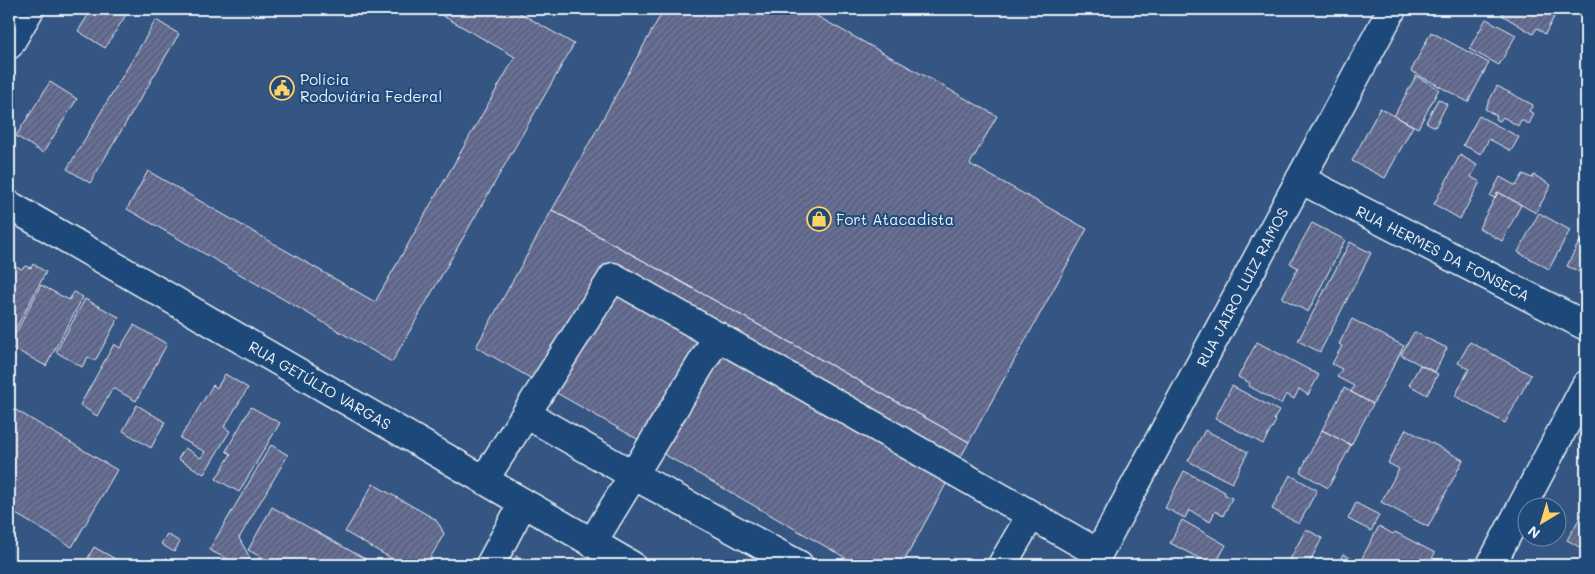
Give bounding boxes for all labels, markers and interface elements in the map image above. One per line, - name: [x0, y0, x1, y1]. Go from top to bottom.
- place label: Polícia Rodoviária Federal: [300, 69, 442, 106]
- public building icon: Polícia Rodoviária Federal: [269, 75, 295, 101]
- street label: RUA HERMES DA FONSECA: [1353, 200, 1533, 306]
- street label: RUA JAIRO LUIZ RAMOS: [1191, 204, 1293, 370]
- shop icon: Fort Atacadista: [806, 206, 832, 232]
- place label: Fort Atacadista: [836, 209, 954, 229]
- street label: RUA GETÚLIO VARGAS: [245, 336, 395, 434]
- north arrow: [1518, 496, 1568, 546]
- text: N: [1524, 522, 1544, 543]

